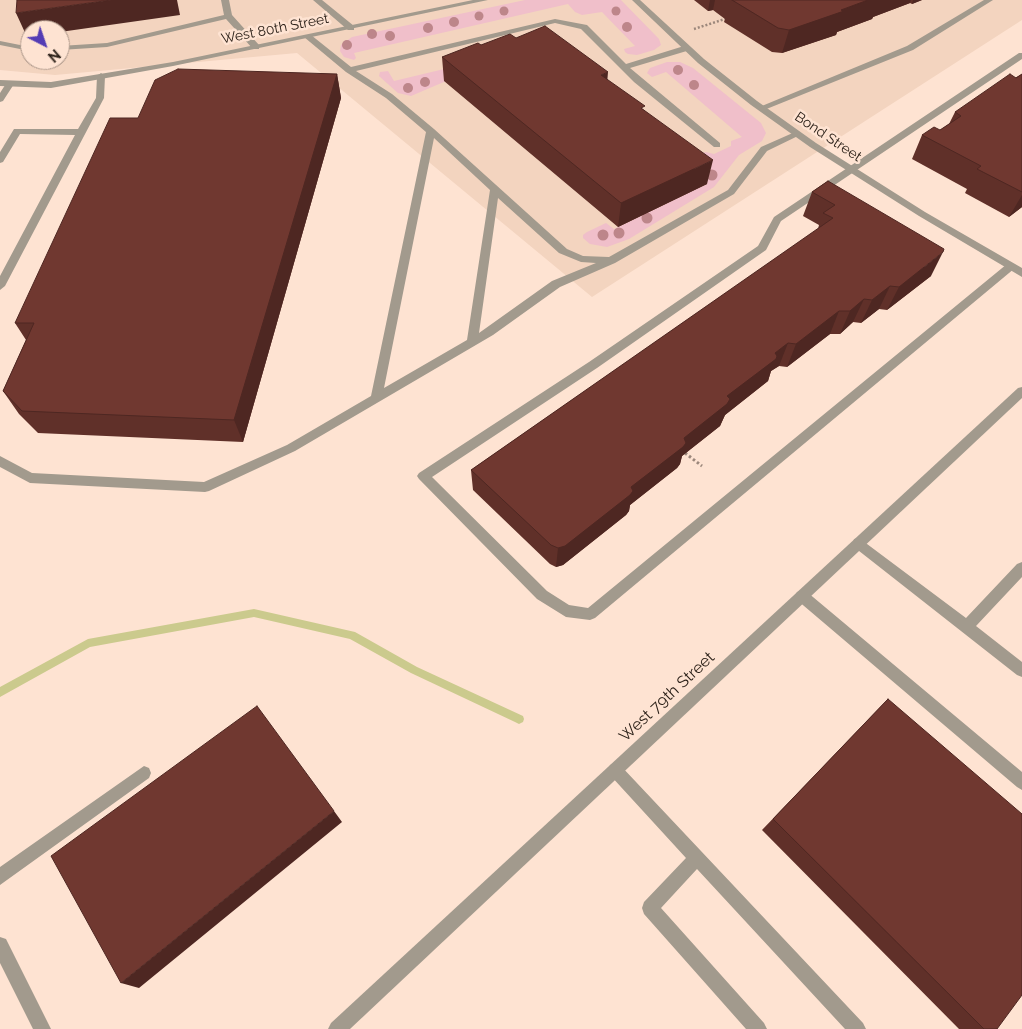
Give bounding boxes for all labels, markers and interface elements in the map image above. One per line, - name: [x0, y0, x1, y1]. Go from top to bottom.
- street label: West 80th Street: [220, 10, 330, 48]
- north arrow: [20, 20, 70, 70]
- text: N: [45, 46, 63, 65]
- street label: Bond Street: [791, 109, 865, 165]
- street label: West 79th Street: [615, 648, 719, 746]

